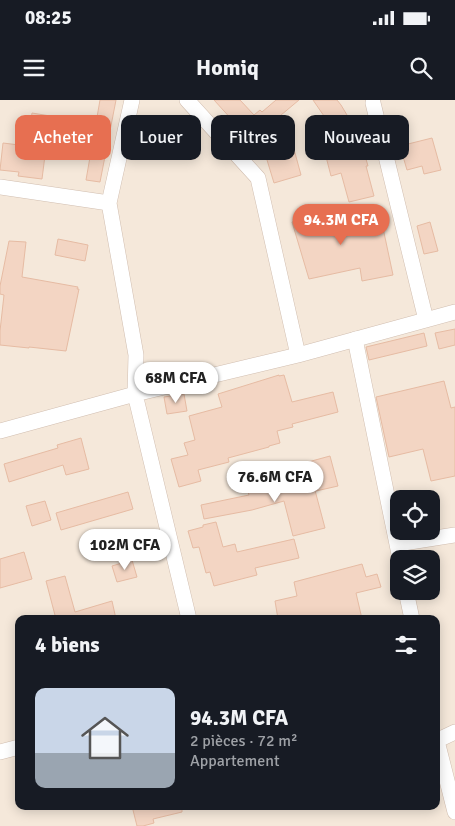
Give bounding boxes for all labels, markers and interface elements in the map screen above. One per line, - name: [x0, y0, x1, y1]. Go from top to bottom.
- text: 08:25: [25, 6, 72, 30]
- icon: menu: [20, 54, 48, 82]
- text: Homiq: [196, 54, 259, 81]
- icon: search: [407, 54, 435, 82]
- chip: Acheter: [15, 115, 111, 160]
- chip: Louer: [121, 115, 201, 160]
- chip: Filtres: [211, 115, 295, 160]
- chip: Nouveau: [305, 115, 409, 160]
- pin: 94.3M CFA: [284, 204, 398, 246]
- text: 94.3M CFA: [304, 210, 378, 230]
- pin: 68M CFA: [130, 362, 222, 404]
- text: 68M CFA: [145, 368, 207, 388]
- pin: 76.6M CFA: [218, 460, 332, 503]
- text: 76.6M CFA: [238, 467, 312, 487]
- map controls: [390, 490, 440, 600]
- button: locate: [390, 490, 440, 540]
- pin: 102M CFA: [73, 528, 177, 571]
- text: 102M CFA: [90, 535, 160, 555]
- button: layers: [390, 550, 440, 600]
- icon: filters: [392, 631, 420, 659]
- text: 4 biens: [35, 632, 100, 658]
- text: 94.3M CFA: [190, 705, 288, 731]
- icon: home: [75, 708, 135, 768]
- text: 2 pièces · 72 m²: [190, 731, 298, 751]
- text: Appartement: [190, 751, 280, 771]

